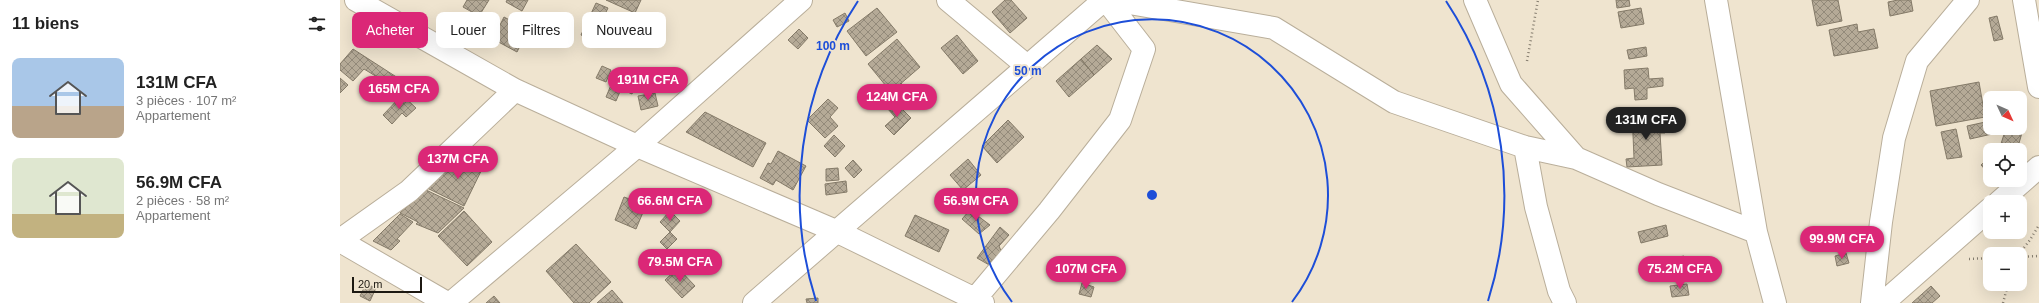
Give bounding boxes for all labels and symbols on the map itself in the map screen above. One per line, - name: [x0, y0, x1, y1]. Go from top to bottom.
- text: 100 m: [816, 39, 850, 53]
- text: 50 m: [1014, 64, 1042, 78]
- pin: 191M CFA: [607, 67, 689, 101]
- pin: 165M CFA: [358, 76, 440, 110]
- pin: 124M CFA: [856, 84, 938, 118]
- north arrow: [1983, 91, 2027, 135]
- pin: 131M CFA: [1605, 107, 1687, 141]
- pin: 137M CFA: [417, 146, 499, 180]
- pin: 66.6M CFA: [624, 188, 716, 222]
- pin: 56.9M CFA: [930, 188, 1022, 222]
- centre of rings: [1145, 188, 1159, 202]
- pin: 99.9M CFA: [1796, 226, 1888, 260]
- pin: 79.5M CFA: [634, 249, 726, 283]
- pin: 107M CFA: [1045, 256, 1127, 290]
- pin: 75.2M CFA: [1634, 256, 1726, 290]
- scale bar: [352, 275, 422, 294]

